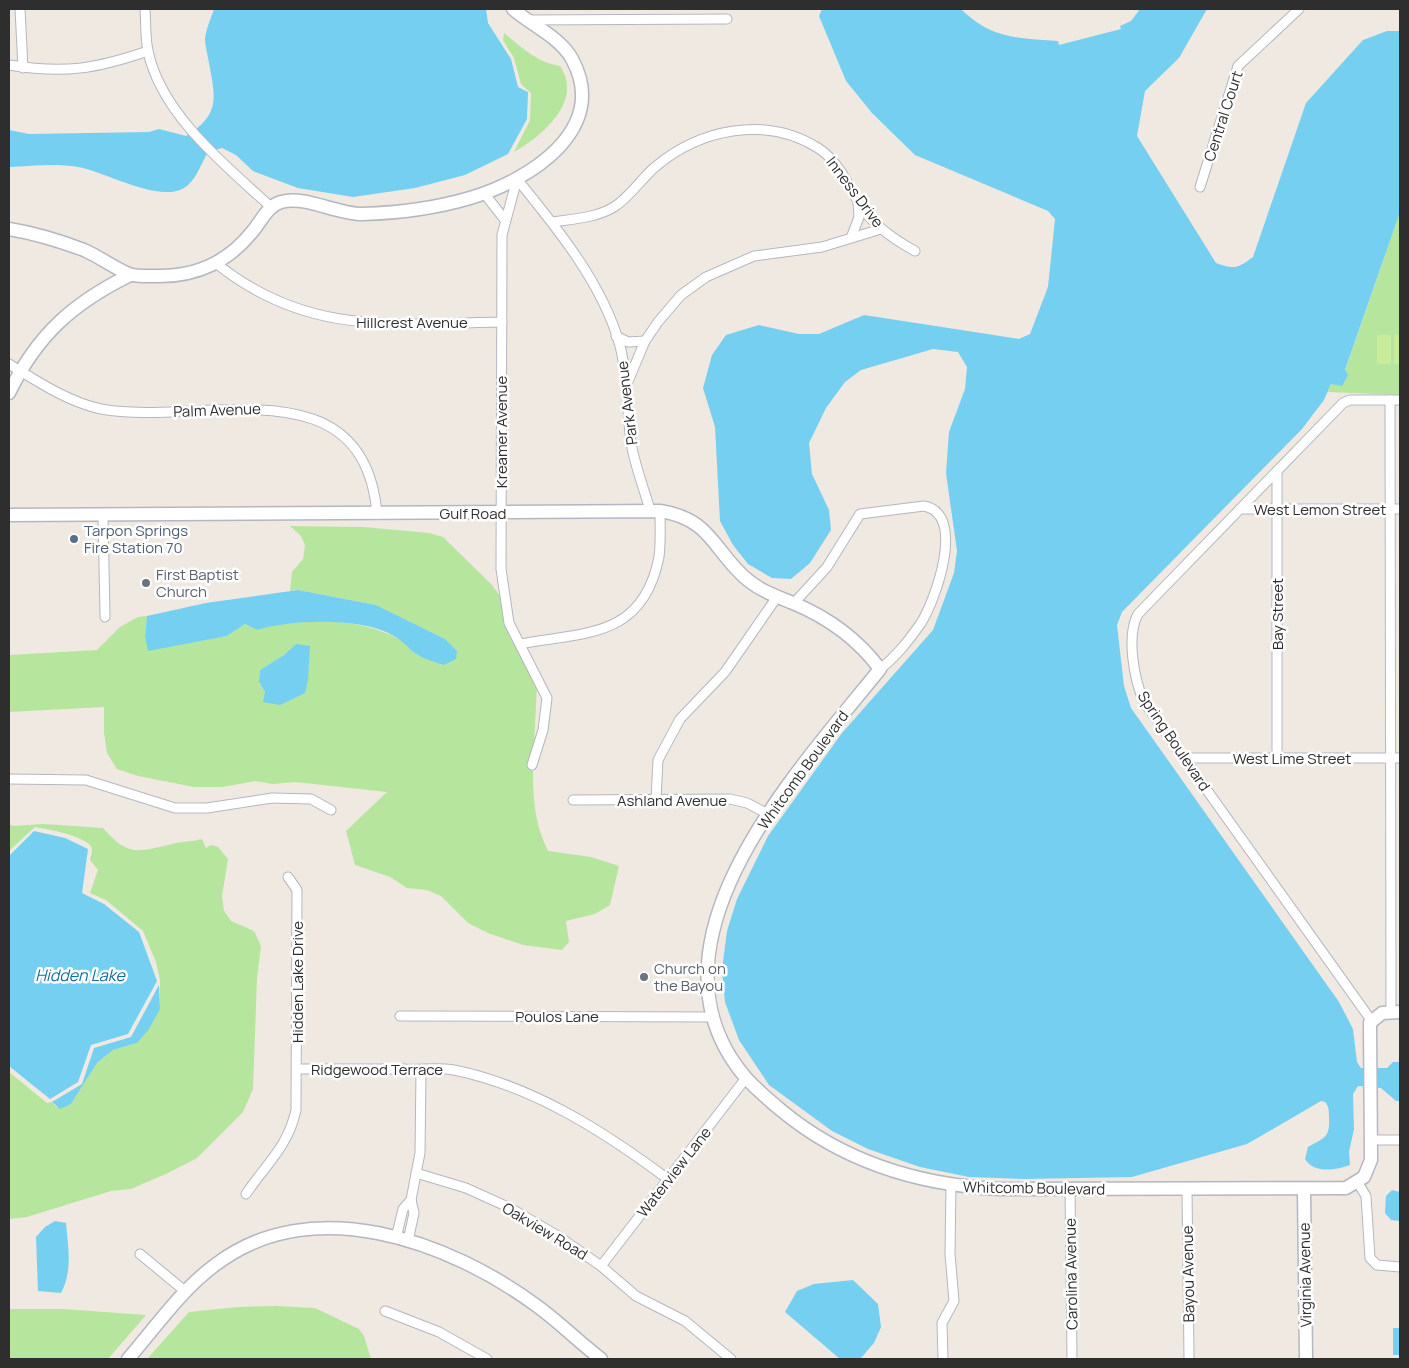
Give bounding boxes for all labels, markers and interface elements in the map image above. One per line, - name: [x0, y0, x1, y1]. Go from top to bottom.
- street label: Central Court: [1198, 68, 1248, 164]
- street label: Inness Drive: [821, 152, 889, 232]
- street label: Hillcrest Avenue: [356, 312, 468, 333]
- street label: Park Avenue: [611, 360, 643, 446]
- street label: Kreamer Avenue: [491, 376, 512, 488]
- street label: Palm Avenue: [173, 398, 261, 422]
- street label: West Lemon Street: [1254, 499, 1386, 520]
- street label: Gulf Road: [440, 503, 506, 524]
- place label: Tarpon Springs Fire Station 70: [84, 520, 188, 558]
- marker: Tarpon Springs Fire Station 70: [68, 533, 80, 545]
- place label: First Baptist Church: [156, 564, 239, 602]
- marker: First Baptist Church: [140, 577, 152, 589]
- street label: Bay Street: [1267, 578, 1288, 650]
- street label: Spring Boulevard: [1133, 687, 1215, 795]
- street label: Whitcomb Boulevard: [753, 706, 853, 834]
- street label: West Lime Street: [1233, 748, 1351, 769]
- street label: Ashland Avenue: [617, 790, 727, 811]
- street label: Hidden Lake Drive: [287, 921, 308, 1043]
- place label: Church on the Bayou: [654, 958, 726, 996]
- water label: Hidden Lake: [35, 964, 126, 986]
- marker: Church on the Bayou: [638, 971, 650, 983]
- street label: Poulos Lane: [515, 1006, 599, 1027]
- street label: Ridgewood Terrace: [311, 1059, 443, 1080]
- street label: Waterview Lane: [632, 1122, 716, 1222]
- street label: Whitcomb Boulevard: [963, 1176, 1105, 1200]
- street label: Oakview Road: [498, 1197, 592, 1265]
- street label: Carolina Avenue: [1060, 1218, 1082, 1330]
- street label: Virginia Avenue: [1294, 1222, 1316, 1328]
- street label: Bayou Avenue: [1177, 1225, 1199, 1323]

